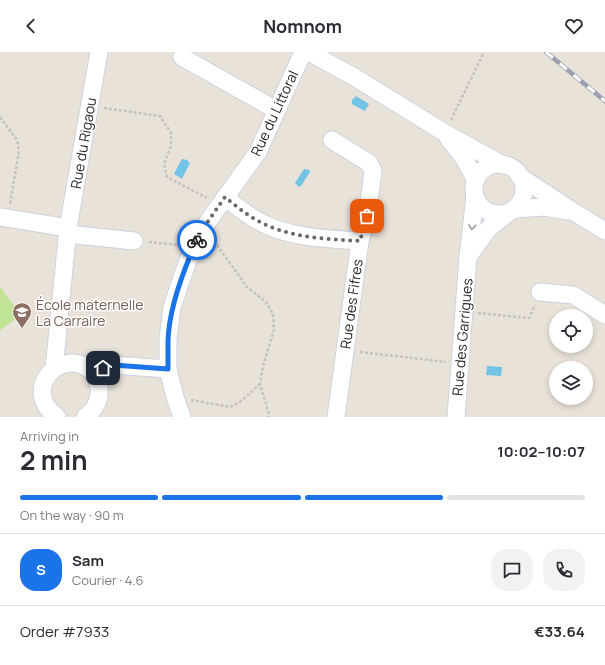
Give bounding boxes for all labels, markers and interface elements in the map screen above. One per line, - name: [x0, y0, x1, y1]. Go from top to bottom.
- text: Nomnom: [263, 14, 342, 38]
- icon: back: [20, 15, 42, 37]
- icon: heart: [563, 15, 585, 37]
- street label: Rue du Littoral: [246, 67, 302, 159]
- street label: Rue du Rigaou: [66, 96, 100, 190]
- pin: [350, 199, 384, 233]
- icon: bag: [356, 205, 378, 227]
- courier: [177, 220, 217, 260]
- one-way arrow: [467, 224, 476, 230]
- icon: bike: [186, 229, 208, 251]
- street label: Rue des Fifres: [335, 258, 367, 350]
- street label: Rue des Garrigues: [447, 277, 477, 397]
- place label: École maternelle La Carraire: [36, 295, 143, 330]
- school or university icon: École maternelle La Carraire: [11, 301, 33, 329]
- map controls: [549, 309, 593, 405]
- button: locate: [549, 309, 593, 353]
- pin: [86, 351, 120, 385]
- icon: home: [92, 357, 114, 379]
- button: layers: [549, 361, 593, 405]
- text: Arriving in: [20, 427, 79, 445]
- text: 10:02–10:07: [497, 441, 585, 462]
- text: 2 min: [20, 442, 88, 478]
- text: On the way · 90 m: [20, 506, 124, 524]
- button: chat: [491, 549, 533, 591]
- button: phone: [543, 549, 585, 591]
- text: Sam: [72, 550, 104, 571]
- text: S: [36, 559, 46, 580]
- text: Courier · 4.6: [72, 571, 144, 589]
- text: Order #7933: [20, 621, 109, 642]
- text: €33.64: [534, 621, 585, 642]

